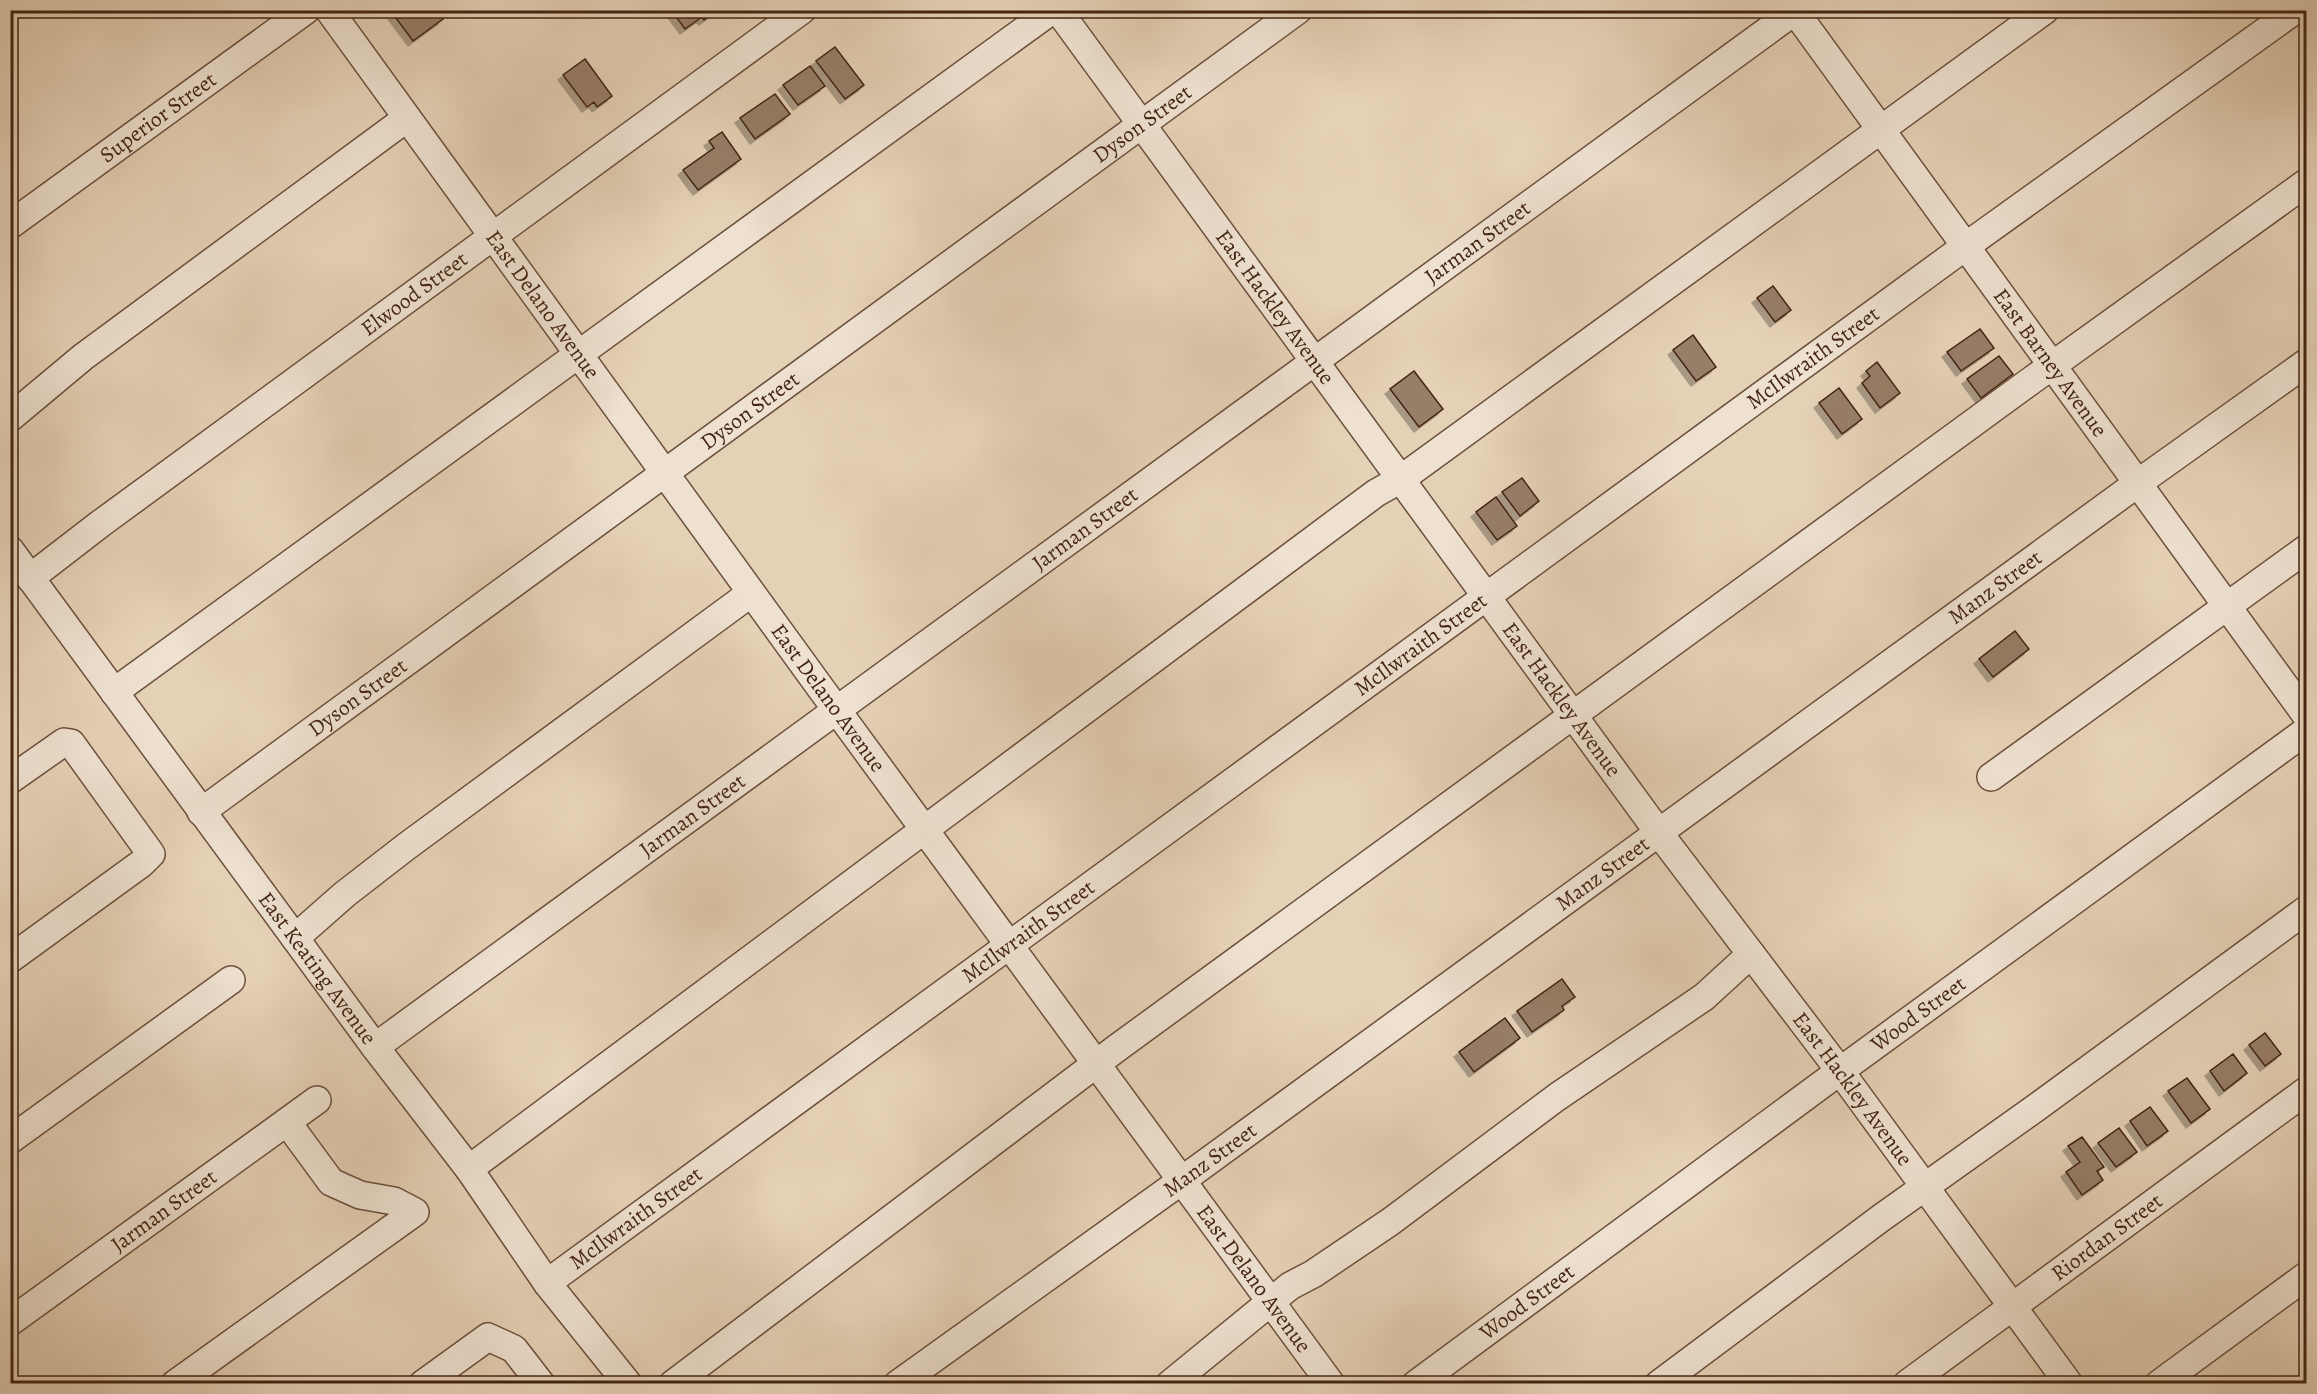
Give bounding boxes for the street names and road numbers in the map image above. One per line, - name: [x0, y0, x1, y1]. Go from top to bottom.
- street label: Superior Street: [94, 65, 223, 170]
- street label: Dyson Street: [1087, 78, 1198, 170]
- street label: Jarman Street: [1419, 194, 1537, 291]
- street label: East Delano Avenue: [478, 224, 607, 385]
- street label: East Hackley Avenue: [1208, 224, 1342, 391]
- street label: Elwood Street: [355, 245, 474, 343]
- street label: East Barney Avenue: [1986, 282, 2114, 443]
- street label: McIlwraith Street: [1740, 299, 1886, 417]
- street label: Dyson Street: [694, 364, 806, 457]
- street label: Jarman Street: [1026, 480, 1144, 578]
- street label: Manz Street: [1942, 543, 2048, 632]
- street label: McIlwraith Street: [1348, 586, 1493, 703]
- street label: East Hackley Avenue: [1495, 616, 1628, 783]
- street label: East Delano Avenue: [764, 618, 892, 778]
- street label: Dyson Street: [302, 651, 413, 744]
- street label: Jarman Street: [633, 767, 752, 864]
- street label: Manz Street: [1549, 829, 1656, 918]
- street label: McIlwraith Street: [956, 873, 1101, 990]
- street label: East Keating Avenue: [251, 886, 383, 1051]
- street label: Wood Street: [1864, 969, 1972, 1059]
- street label: East Hackley Avenue: [1785, 1006, 1920, 1172]
- street label: Manz Street: [1157, 1116, 1263, 1204]
- street label: McIlwraith Street: [563, 1159, 708, 1277]
- street label: Jarman Street: [105, 1162, 223, 1259]
- street label: Riordan Street: [2045, 1186, 2169, 1288]
- street label: East Delano Avenue: [1189, 1198, 1318, 1359]
- street label: Wood Street: [1473, 1257, 1581, 1348]

